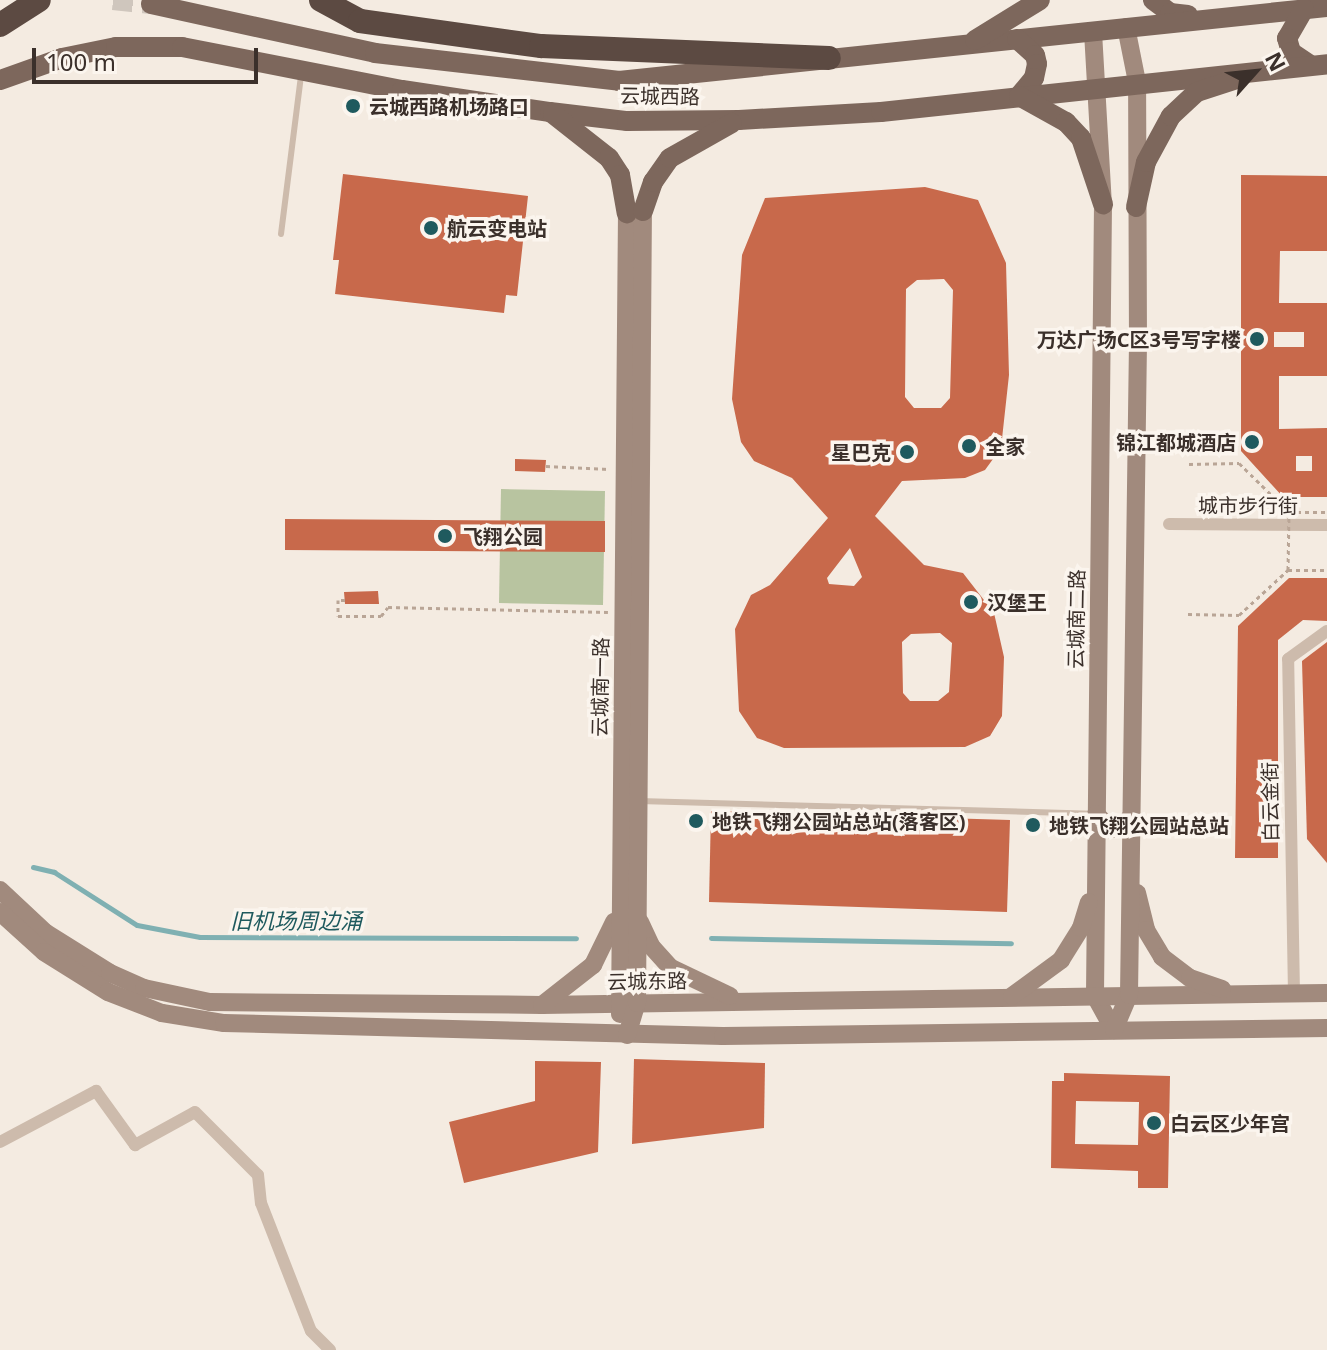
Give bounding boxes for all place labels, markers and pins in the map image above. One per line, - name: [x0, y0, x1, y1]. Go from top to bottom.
- place label: 云城西路机场路口: [369, 94, 529, 118]
- marker: 云城西路机场路口: [344, 97, 362, 115]
- place label: 航云变电站: [447, 216, 547, 240]
- marker: 航云变电站: [422, 219, 440, 237]
- place label: 万达广场C区3号写字楼: [1037, 327, 1241, 351]
- marker: 万达广场C区3号写字楼: [1248, 330, 1266, 348]
- place label: 锦江都城酒店: [1116, 430, 1236, 454]
- marker: 锦江都城酒店: [1243, 433, 1261, 451]
- place label: 全家: [985, 434, 1025, 458]
- marker: 全家: [960, 437, 978, 455]
- place label: 星巴克: [831, 440, 891, 464]
- marker: 星巴克: [898, 443, 916, 461]
- place label: 飞翔公园: [463, 524, 543, 548]
- marker: 飞翔公园: [434, 525, 456, 547]
- place label: 汉堡王: [987, 590, 1047, 614]
- marker: 汉堡王: [962, 593, 980, 611]
- place label: 地铁飞翔公园站总站(落客区): [712, 809, 966, 833]
- marker: 地铁飞翔公园站总站(落客区): [687, 812, 705, 830]
- place label: 地铁飞翔公园站总站: [1049, 813, 1229, 837]
- marker: 地铁飞翔公园站总站: [1024, 816, 1042, 834]
- place label: 白云区少年宫: [1170, 1111, 1290, 1135]
- marker: 白云区少年宫: [1145, 1114, 1163, 1132]

